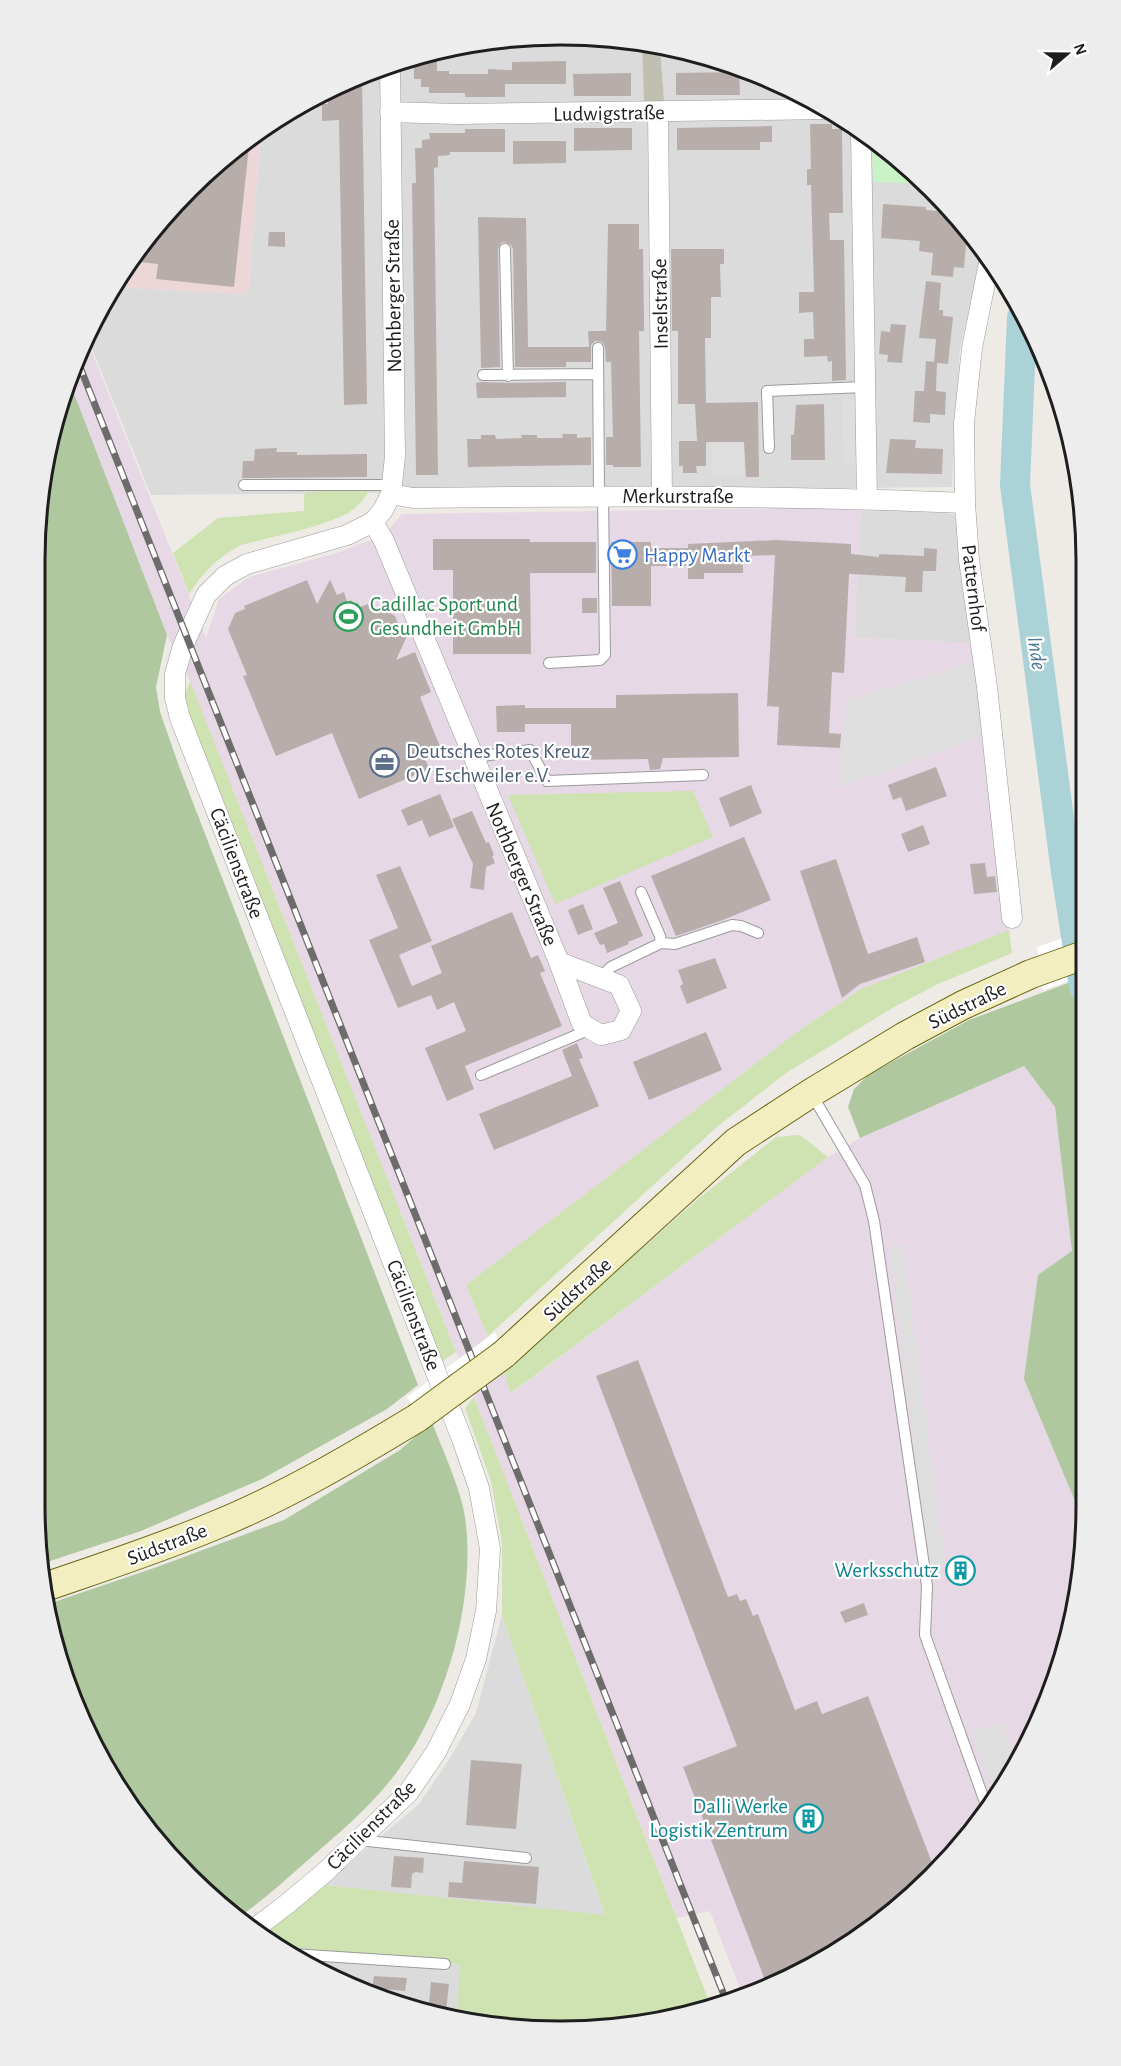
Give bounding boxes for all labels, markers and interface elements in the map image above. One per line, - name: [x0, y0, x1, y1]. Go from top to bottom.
- north arrow: [1037, 24, 1097, 84]
- text: N: [1071, 41, 1090, 57]
- street label: Ludwigstraße: [553, 102, 665, 125]
- street label: Nothberger Straße: [382, 219, 405, 373]
- street label: Inselstraße: [649, 258, 672, 350]
- street label: Merkurstraße: [622, 486, 734, 507]
- supermarket icon: Happy Markt: [607, 539, 639, 571]
- street label: Patternhof: [958, 543, 989, 634]
- place label: Happy Markt: [644, 545, 750, 566]
- place label: Cadillac Sport und Gesundheit GmbH: [370, 594, 521, 639]
- sports icon: Cadillac Sport und Gesundheit GmbH: [333, 600, 365, 632]
- water label: Inde: [1024, 635, 1050, 671]
- place label: Deutsches Rotes Kreuz OV Eschweiler e.V.: [406, 741, 590, 786]
- office icon: Deutsches Rotes Kreuz OV Eschweiler e.V.: [369, 747, 401, 779]
- street label: Nothberger Straße: [482, 799, 561, 949]
- street label: Cäcilienstraße: [206, 805, 267, 921]
- street label: Südstraße: [925, 978, 1009, 1033]
- street label: Südstraße: [539, 1254, 615, 1325]
- street label: Cäcilienstraße: [383, 1257, 444, 1373]
- street label: Südstraße: [124, 1520, 210, 1569]
- building icon: Werksschutz: [944, 1554, 976, 1586]
- place label: Werksschutz: [835, 1560, 939, 1581]
- street label: Cäcilienstraße: [323, 1777, 420, 1874]
- place label: Dalli Werke Logistik Zentrum: [650, 1796, 788, 1841]
- building icon: Dalli Werke Logistik Zentrum: [793, 1802, 825, 1834]

